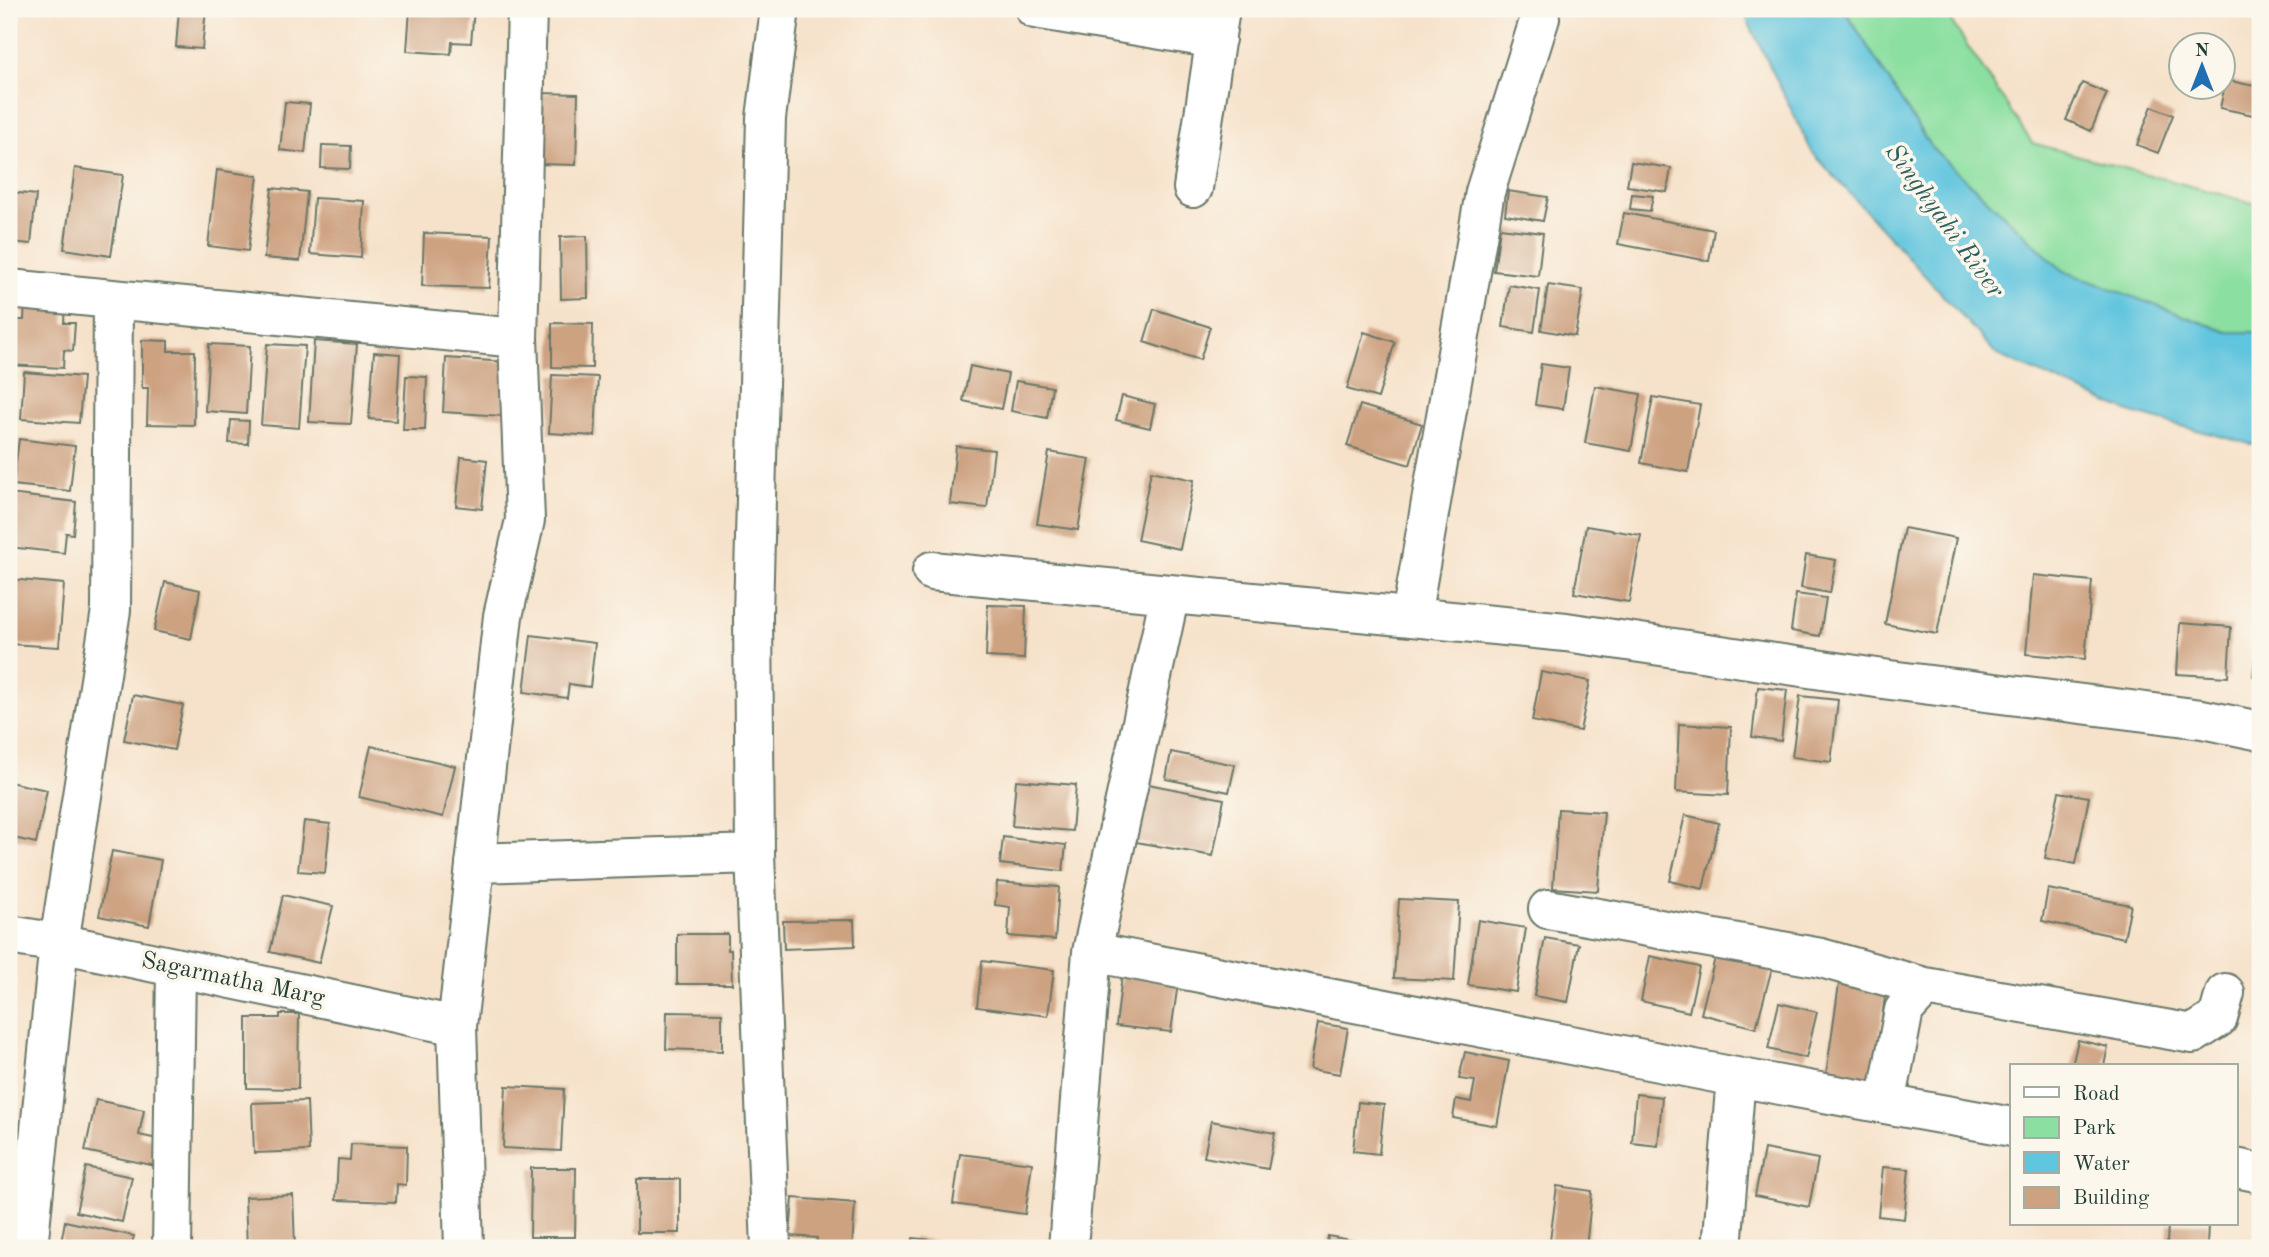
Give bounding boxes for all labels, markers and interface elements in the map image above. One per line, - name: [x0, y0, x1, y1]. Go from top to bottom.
- north arrow: [2168, 32, 2238, 102]
- text: N: [2195, 42, 2210, 61]
- water label: Singhyahi River: [1880, 139, 2009, 304]
- street label: Sagarmatha Marg: [139, 949, 327, 1011]
- legend: [2010, 1064, 2238, 1226]
- text: Road: [2073, 1084, 2120, 1105]
- text: Park: [2073, 1118, 2116, 1139]
- text: Water: [2073, 1154, 2130, 1175]
- text: Building: [2073, 1188, 2150, 1209]

